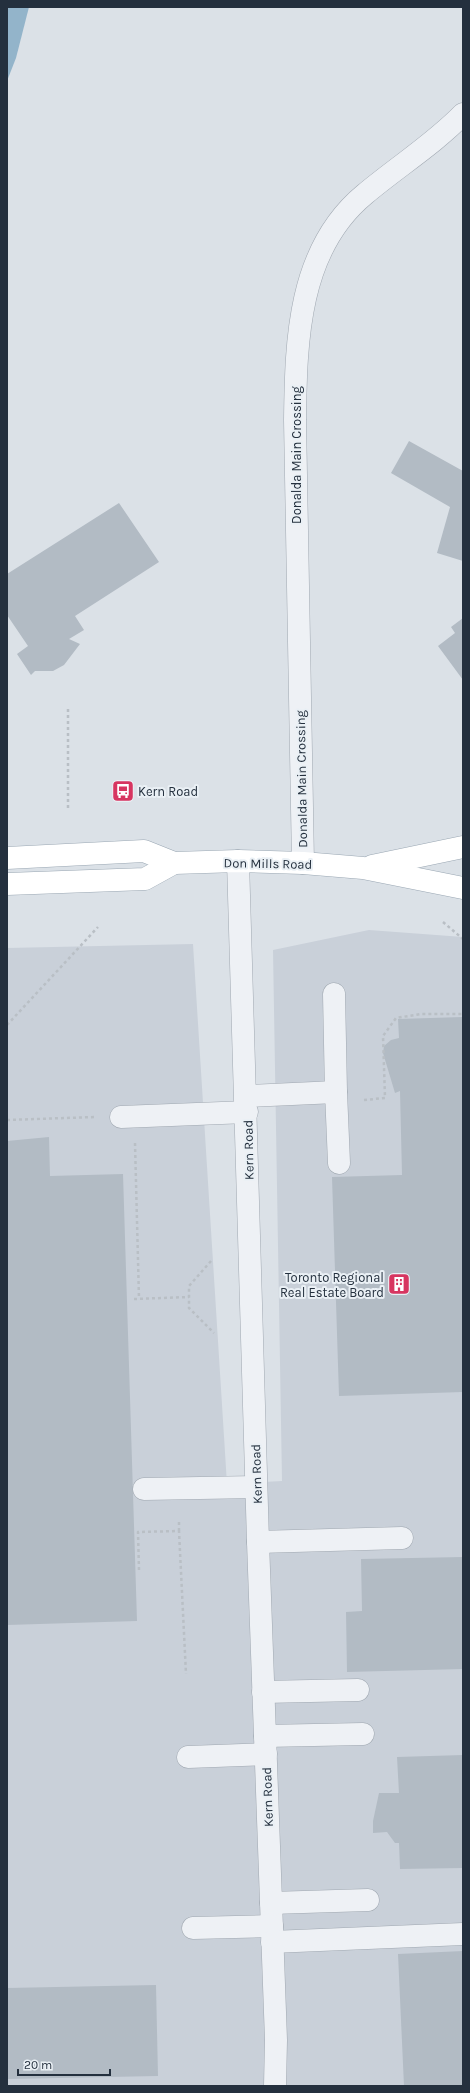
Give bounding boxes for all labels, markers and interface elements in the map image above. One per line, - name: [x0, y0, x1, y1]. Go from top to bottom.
- street label: Donalda Main Crossing: [289, 385, 304, 524]
- street label: Donalda Main Crossing: [293, 709, 310, 848]
- bus stop icon: Kern Road: [110, 778, 136, 804]
- place label: Kern Road: [138, 784, 198, 799]
- street label: Don Mills Road: [224, 855, 312, 872]
- street label: Kern Road: [240, 1120, 257, 1180]
- place label: Toronto Regional Real Estate Board: [280, 1270, 384, 1300]
- building icon: Toronto Regional Real Estate Board: [386, 1271, 412, 1297]
- street label: Kern Road: [248, 1444, 265, 1504]
- street label: Kern Road: [259, 1767, 276, 1827]
- scale bar: [18, 2051, 110, 2077]
- text: 20 m: [24, 2058, 52, 2072]

